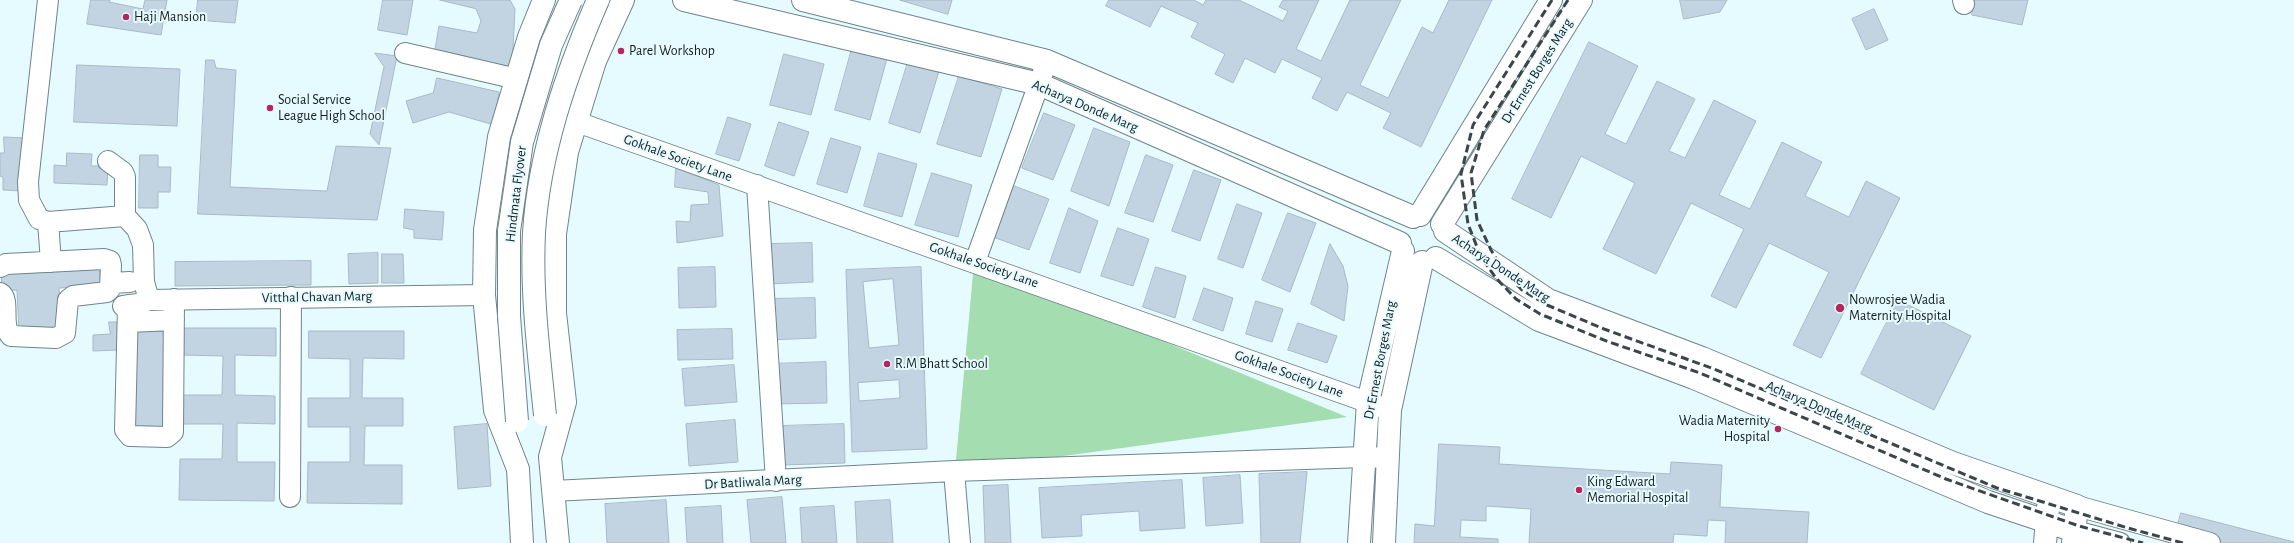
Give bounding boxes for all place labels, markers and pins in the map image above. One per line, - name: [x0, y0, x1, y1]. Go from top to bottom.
- place label: Haji Mansion: [134, 9, 206, 25]
- marker: Haji Mansion: [121, 12, 131, 22]
- place label: Parel Workshop: [629, 43, 715, 59]
- marker: Parel Workshop: [616, 46, 626, 56]
- place label: Social Service League High School: [278, 92, 385, 124]
- marker: Social Service League High School: [265, 103, 275, 113]
- place label: Nowrosjee Wadia Maternity Hospital: [1849, 292, 1951, 324]
- marker: Nowrosjee Wadia Maternity Hospital: [1834, 302, 1846, 314]
- place label: R.M Bhatt School: [895, 356, 988, 372]
- marker: R.M Bhatt School: [882, 359, 892, 369]
- place label: Wadia Maternity Hospital: [1679, 413, 1770, 446]
- marker: Wadia Maternity Hospital: [1773, 424, 1783, 434]
- place label: King Edward Memorial Hospital: [1587, 474, 1689, 506]
- marker: King Edward Memorial Hospital: [1574, 485, 1584, 495]

